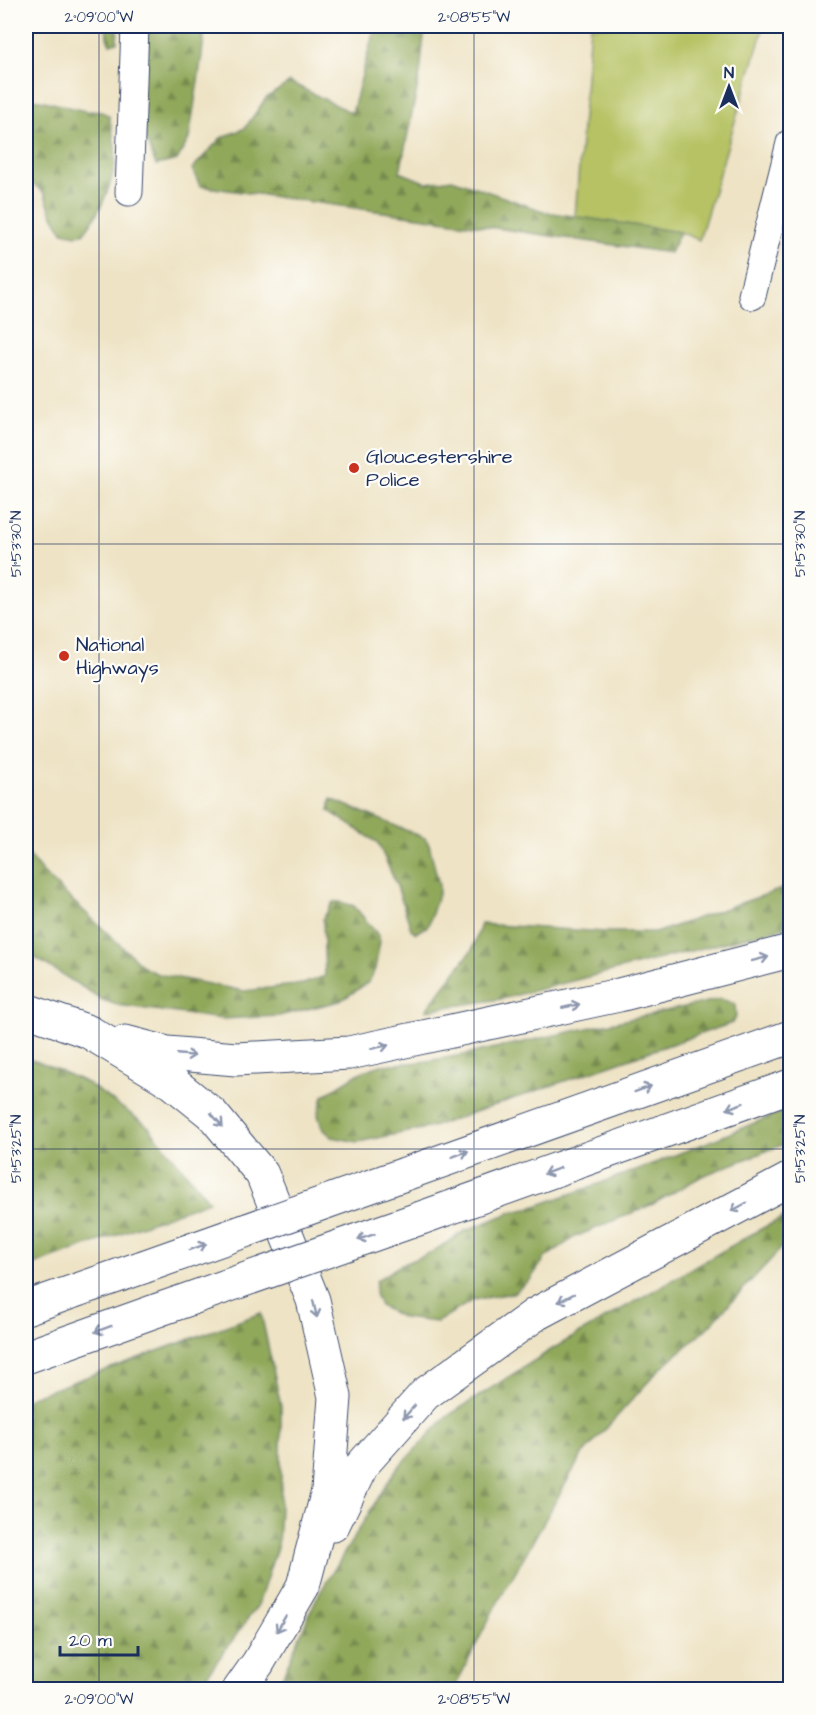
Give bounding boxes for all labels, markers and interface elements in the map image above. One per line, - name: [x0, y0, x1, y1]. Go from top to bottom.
- text: 2°09'00"W: [65, 7, 133, 28]
- text: 2°08'55"W: [438, 7, 510, 28]
- north arrow: [699, 57, 759, 117]
- text: N: [724, 62, 734, 84]
- place label: Gloucestershire Police: [366, 443, 513, 494]
- marker: Gloucestershire Police: [347, 461, 361, 475]
- text: 51°53'30"N: [6, 511, 27, 577]
- text: 51°53'30"N: [790, 511, 811, 577]
- place label: National Highways: [76, 631, 159, 683]
- marker: National Highways: [57, 649, 71, 663]
- one-way arrow: [750, 953, 769, 964]
- one-way arrow: [561, 999, 580, 1011]
- one-way arrow: [371, 1040, 390, 1052]
- one-way arrow: [176, 1050, 196, 1061]
- one-way arrow: [634, 1082, 652, 1093]
- one-way arrow: [727, 1101, 745, 1112]
- one-way arrow: [210, 1112, 224, 1127]
- text: 51°53'25"N: [6, 1115, 27, 1183]
- text: 51°53'25"N: [790, 1115, 811, 1183]
- one-way arrow: [450, 1148, 469, 1159]
- one-way arrow: [543, 1167, 562, 1178]
- one-way arrow: [731, 1201, 748, 1213]
- one-way arrow: [357, 1233, 375, 1244]
- one-way arrow: [188, 1241, 207, 1252]
- one-way arrow: [558, 1293, 576, 1304]
- one-way arrow: [310, 1300, 322, 1319]
- one-way arrow: [94, 1325, 113, 1336]
- one-way arrow: [402, 1404, 416, 1419]
- one-way arrow: [274, 1616, 286, 1633]
- scale bar: [60, 1619, 138, 1657]
- text: 20 m: [69, 1628, 112, 1653]
- text: 2°09'00"W: [65, 1689, 133, 1710]
- text: 2°08'55"W: [438, 1689, 510, 1710]

